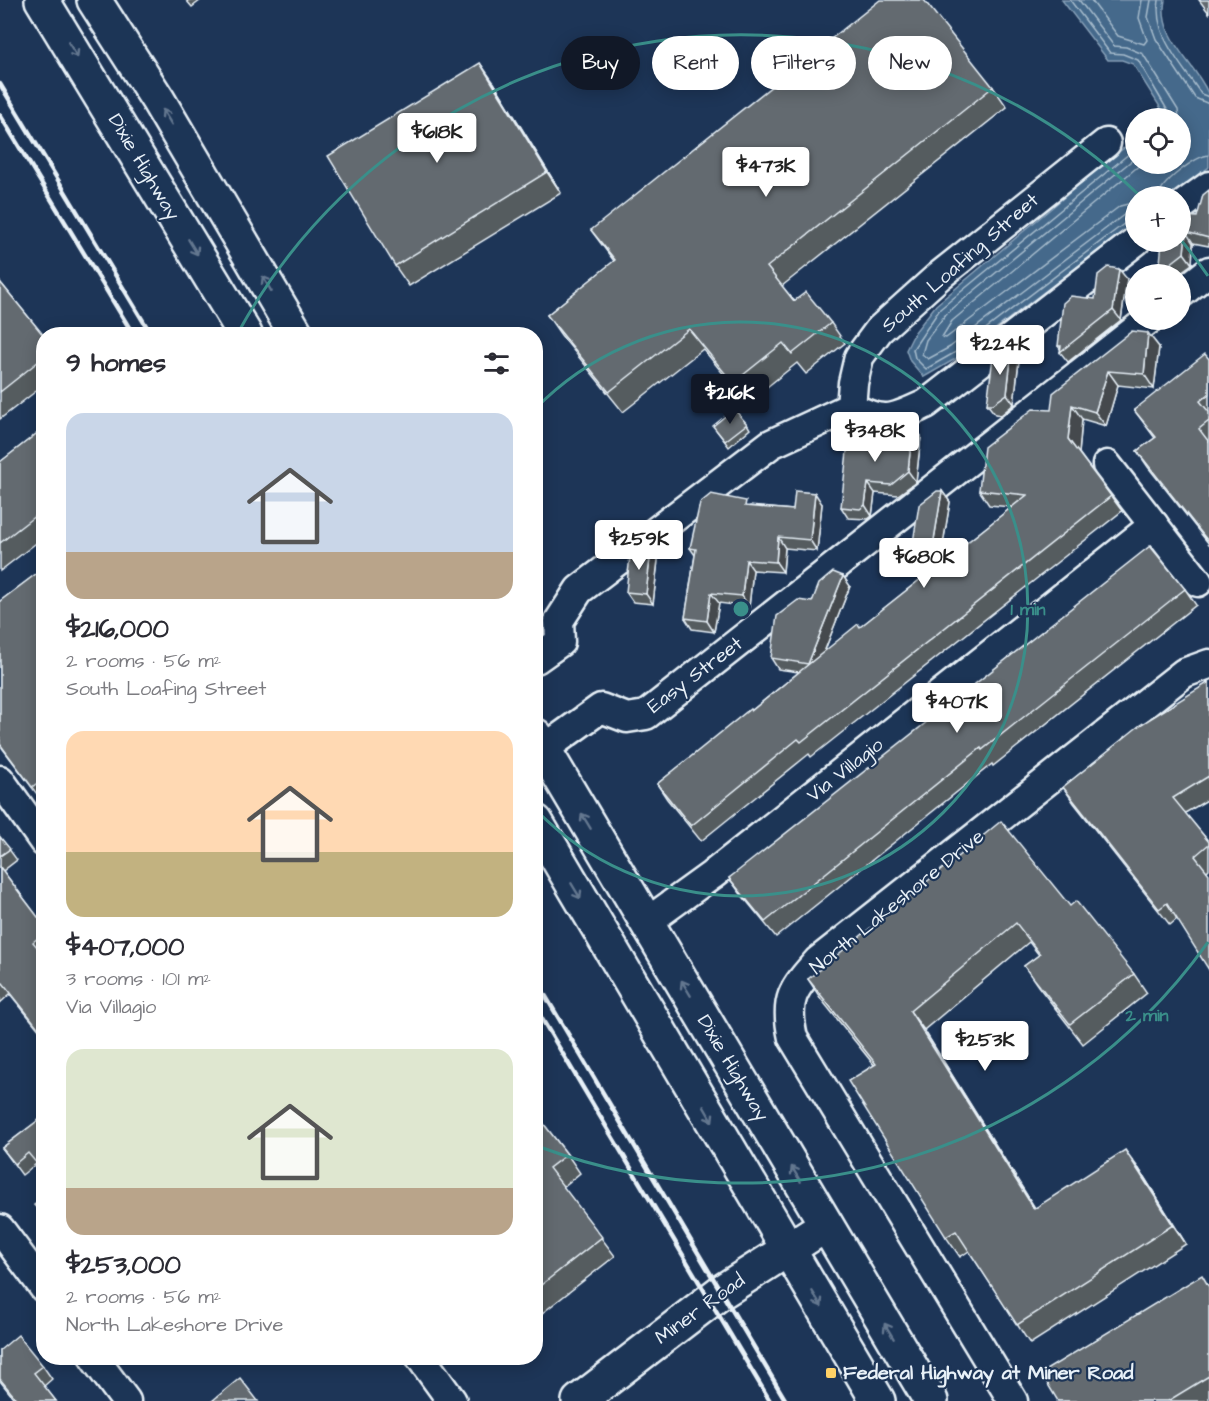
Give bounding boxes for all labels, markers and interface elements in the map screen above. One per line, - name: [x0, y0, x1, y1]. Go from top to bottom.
- chip: Buy: [561, 36, 640, 90]
- chip: Rent: [652, 36, 739, 90]
- chip: Filters: [751, 36, 856, 90]
- chip: New: [868, 36, 952, 90]
- one-way arrow: [66, 41, 79, 58]
- street label: Dixie Highway: [100, 108, 187, 226]
- one-way arrow: [161, 108, 172, 126]
- map controls: [1125, 108, 1191, 330]
- button: locate: [1125, 108, 1191, 174]
- pin: $618K: [395, 113, 479, 164]
- text: $618K: [411, 118, 463, 146]
- pin: $473K: [724, 147, 808, 198]
- text: $473K: [736, 152, 796, 180]
- button: +: [1125, 186, 1191, 252]
- street label: South Loafing Street: [875, 187, 1045, 340]
- one-way arrow: [187, 238, 199, 255]
- button: −: [1125, 264, 1191, 330]
- one-way arrow: [260, 276, 272, 293]
- pin: $224K: [958, 325, 1042, 376]
- text: $224K: [970, 330, 1030, 358]
- text: 9 homes: [66, 345, 166, 381]
- icon: filters: [480, 347, 513, 380]
- pin: $216K: [688, 374, 772, 425]
- text: $216K: [705, 379, 755, 407]
- pin: $348K: [833, 412, 917, 463]
- text: $348K: [845, 417, 905, 445]
- icon: home: [236, 452, 344, 560]
- pin: $259K: [597, 520, 681, 571]
- text: $259K: [609, 525, 669, 553]
- pin: $680K: [882, 538, 966, 589]
- text: $680K: [893, 543, 955, 571]
- text: 1 min: [1010, 597, 1046, 622]
- centre of rings: [731, 599, 751, 619]
- text: $216,000: [66, 611, 169, 647]
- street label: Easy Street: [642, 630, 749, 721]
- text: 2 rooms · 56 m²: [66, 647, 221, 675]
- text: South Loafing Street: [66, 675, 266, 703]
- pin: $407K: [915, 683, 999, 734]
- text: $407K: [926, 688, 988, 716]
- street label: Via Villagio: [801, 731, 890, 810]
- icon: home: [236, 770, 344, 878]
- one-way arrow: [580, 813, 592, 830]
- street label: North Lakeshore Drive: [804, 823, 990, 981]
- one-way arrow: [570, 882, 582, 899]
- text: $407,000: [66, 929, 184, 965]
- text: 3 rooms · 101 m²: [66, 965, 211, 993]
- one-way arrow: [680, 980, 692, 997]
- text: Via Villagio: [66, 993, 156, 1021]
- text: 2 min: [1124, 1003, 1169, 1028]
- street label: Dixie Highway: [689, 1009, 776, 1127]
- pin: $253K: [943, 1021, 1027, 1072]
- text: $253K: [955, 1026, 1015, 1054]
- icon: home: [236, 1088, 344, 1196]
- one-way arrow: [702, 1105, 714, 1122]
- one-way arrow: [790, 1166, 802, 1183]
- text: $253,000: [66, 1247, 181, 1283]
- street label: Miner Road: [649, 1267, 751, 1351]
- text: 2 rooms · 56 m²: [66, 1283, 221, 1311]
- one-way arrow: [811, 1290, 823, 1307]
- text: North Lakeshore Drive: [66, 1311, 283, 1339]
- one-way arrow: [883, 1323, 895, 1340]
- place label: Federal Highway at Miner Road: [843, 1359, 1134, 1388]
- marker: Federal Highway at Miner Road: [824, 1366, 838, 1380]

